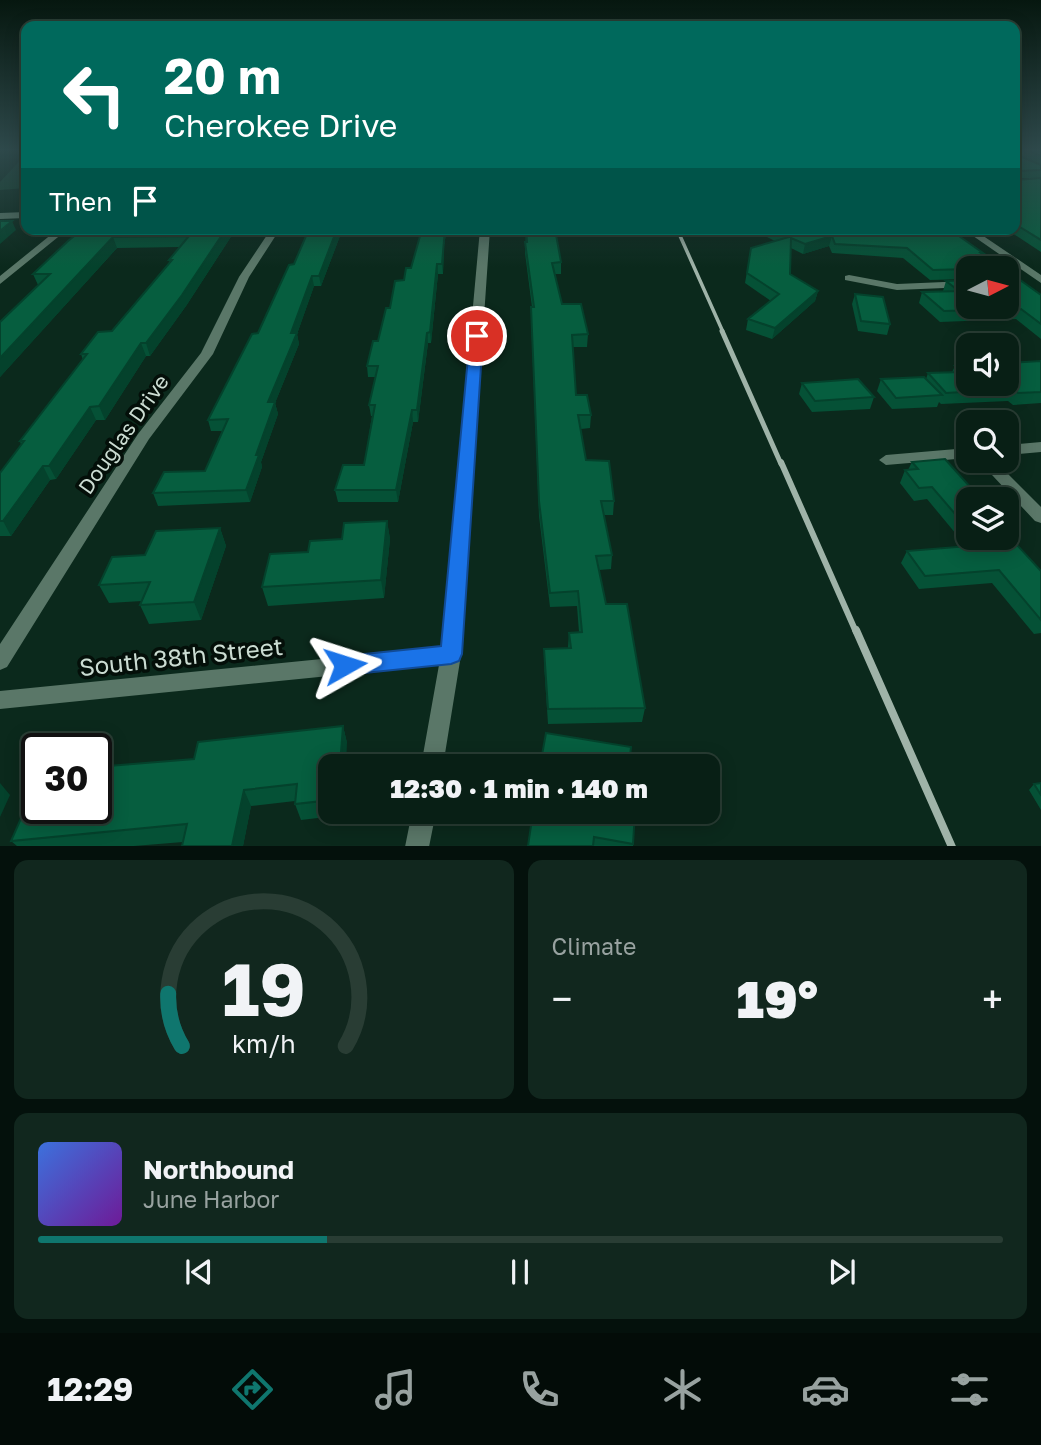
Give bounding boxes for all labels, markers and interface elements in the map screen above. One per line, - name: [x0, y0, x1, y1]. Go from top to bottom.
- text: 20 m: [164, 46, 281, 105]
- icon: left: [49, 49, 140, 140]
- text: Cherokee Drive: [164, 106, 397, 144]
- icon: arrive: [126, 182, 164, 220]
- text: Then: [49, 186, 112, 217]
- north arrow: [956, 256, 1018, 318]
- map controls: [956, 256, 1019, 550]
- pin: [447, 306, 507, 366]
- icon: arrive: [458, 317, 496, 355]
- button: sound: [956, 333, 1019, 396]
- street label: Douglas Drive: [72, 369, 174, 499]
- button: search: [956, 410, 1019, 473]
- button: layers: [956, 487, 1019, 550]
- position arrow: [308, 628, 382, 702]
- street label: South 38th Street: [78, 631, 284, 681]
- speed limit sign: 30: [21, 733, 112, 824]
- text: 12:30 · 1 min · 140 m: [390, 773, 648, 804]
- text: Climate: [552, 932, 636, 960]
- text: 19: [222, 945, 306, 1032]
- text: 19°: [736, 967, 818, 1029]
- text: −: [552, 976, 572, 1021]
- text: +: [982, 976, 1003, 1021]
- text: km/h: [232, 1027, 296, 1058]
- text: Northbound: [143, 1154, 294, 1185]
- text: June Harbor: [143, 1185, 279, 1213]
- icon: previous: [180, 1253, 218, 1291]
- icon: pause: [501, 1253, 539, 1291]
- icon: next: [823, 1253, 861, 1291]
- icon: directions: [228, 1365, 277, 1414]
- icon: music: [371, 1365, 420, 1414]
- icon: phone: [515, 1365, 564, 1414]
- icon: climate: [658, 1365, 707, 1414]
- icon: car: [801, 1365, 850, 1414]
- icon: filters: [945, 1365, 994, 1414]
- text: 12:29: [47, 1370, 133, 1408]

